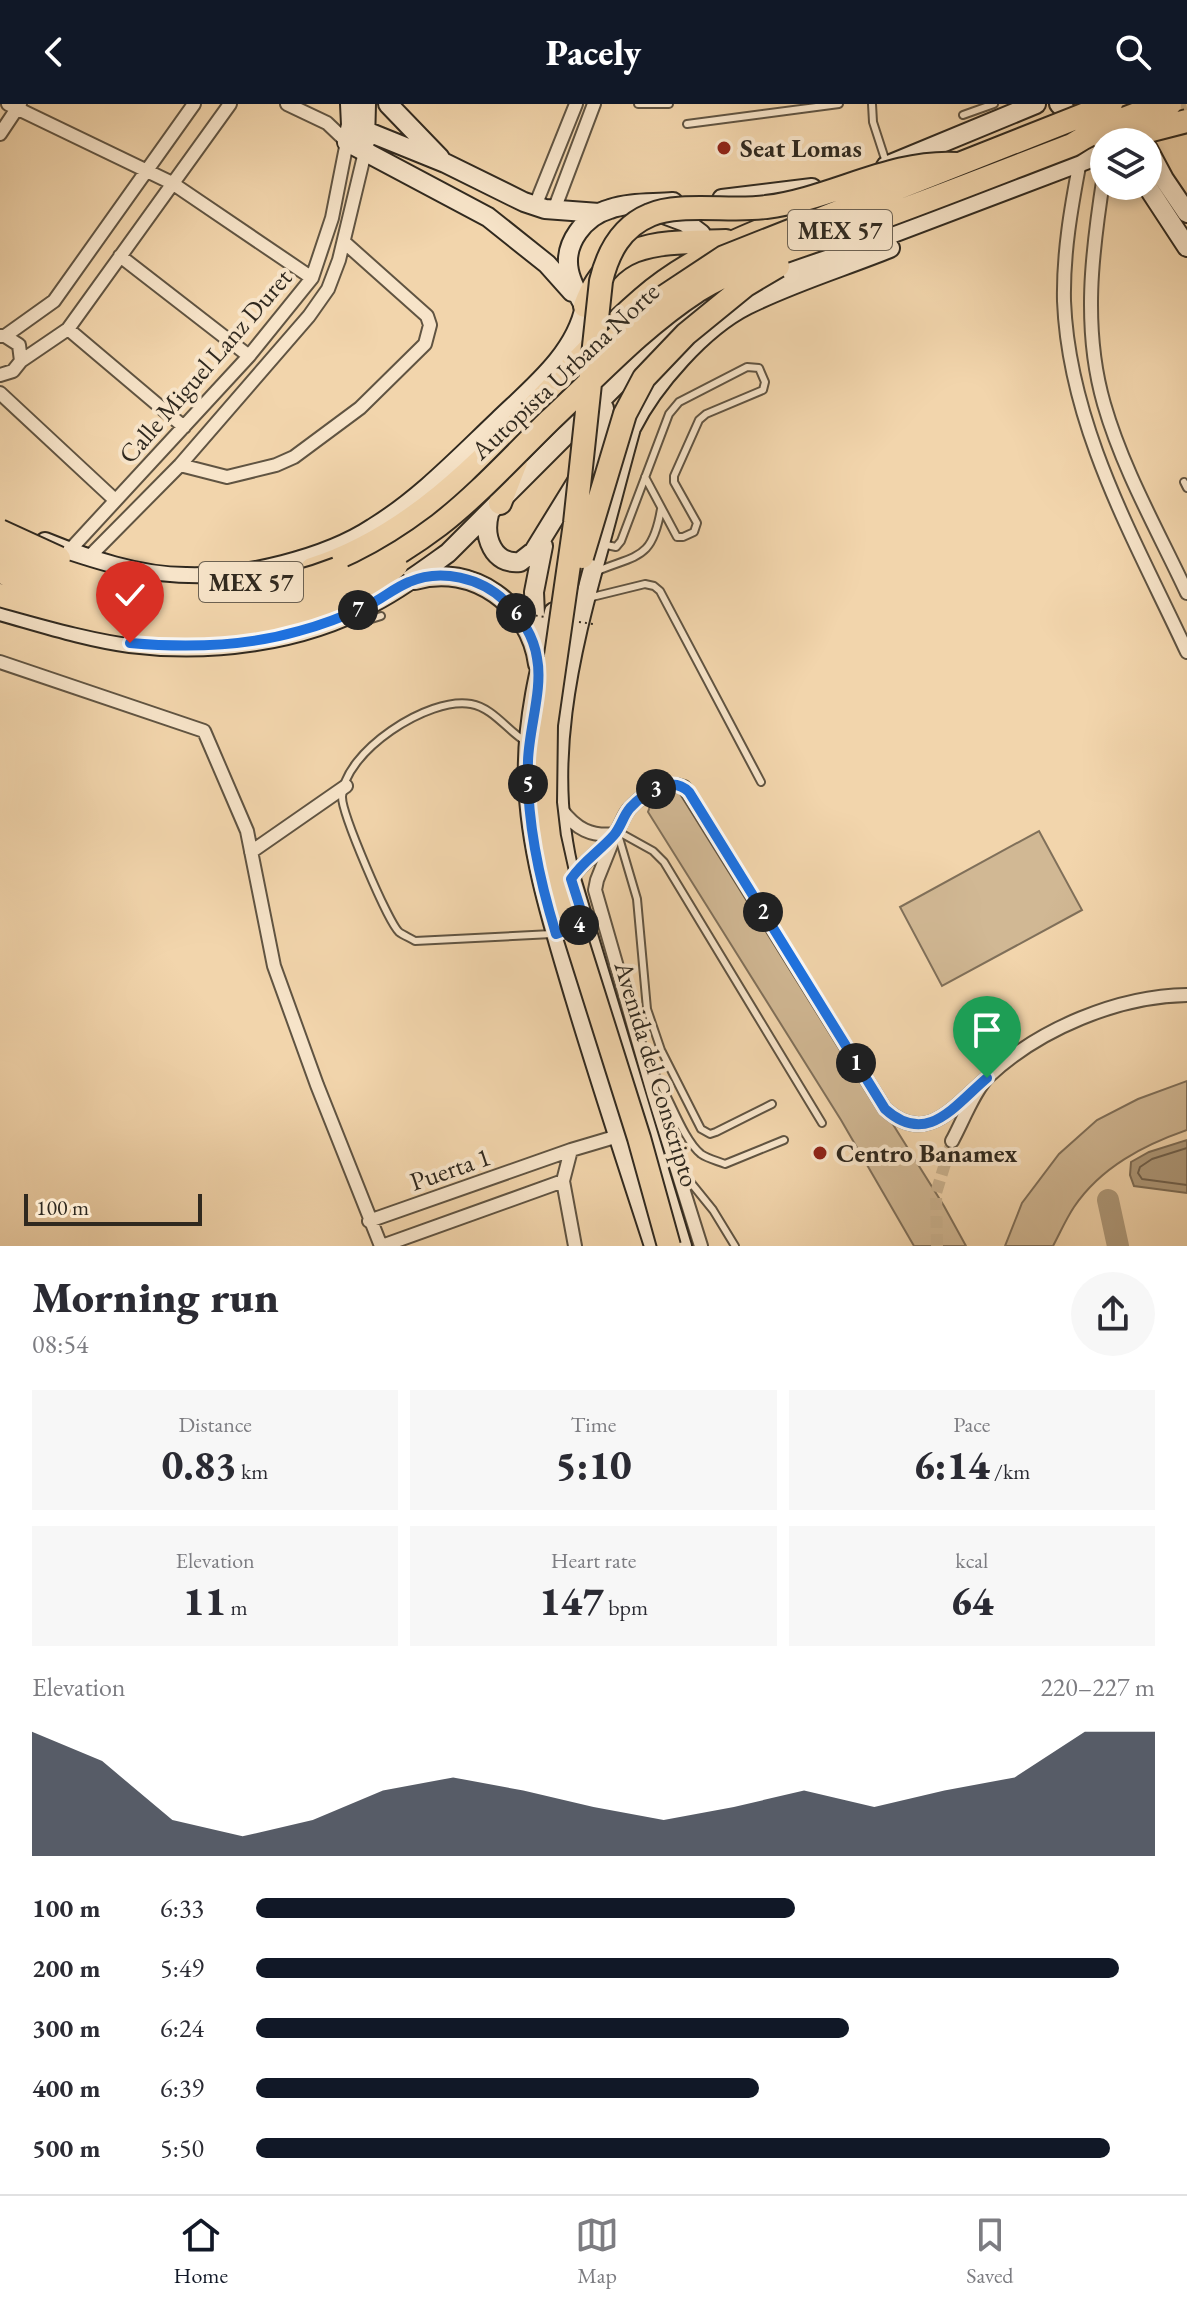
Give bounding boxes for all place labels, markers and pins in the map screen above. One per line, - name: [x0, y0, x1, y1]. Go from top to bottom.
- place label: Seat Lomas: [740, 131, 862, 165]
- marker: Seat Lomas: [715, 139, 733, 157]
- pin: [96, 561, 164, 643]
- pin: 7: [338, 590, 378, 630]
- pin: 6: [496, 593, 536, 633]
- pin: 5: [508, 764, 548, 804]
- pin: 3: [636, 769, 676, 809]
- pin: 2: [743, 892, 783, 932]
- pin: 4: [559, 905, 599, 945]
- pin: [953, 996, 1021, 1078]
- pin: 1: [836, 1043, 876, 1083]
- place label: Centro Banamex: [836, 1136, 1017, 1170]
- marker: Centro Banamex: [811, 1144, 829, 1162]

